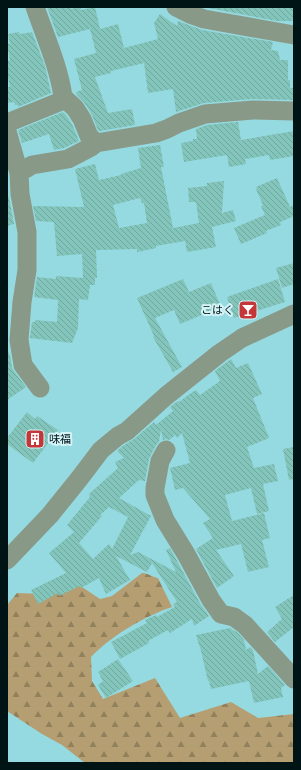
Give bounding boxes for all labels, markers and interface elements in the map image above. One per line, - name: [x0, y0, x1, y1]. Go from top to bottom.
- bar icon: こはく: [237, 299, 259, 321]
- place label: こはく: [201, 303, 234, 317]
- building icon: 味福: [24, 428, 46, 450]
- place label: 味福: [49, 432, 71, 446]

